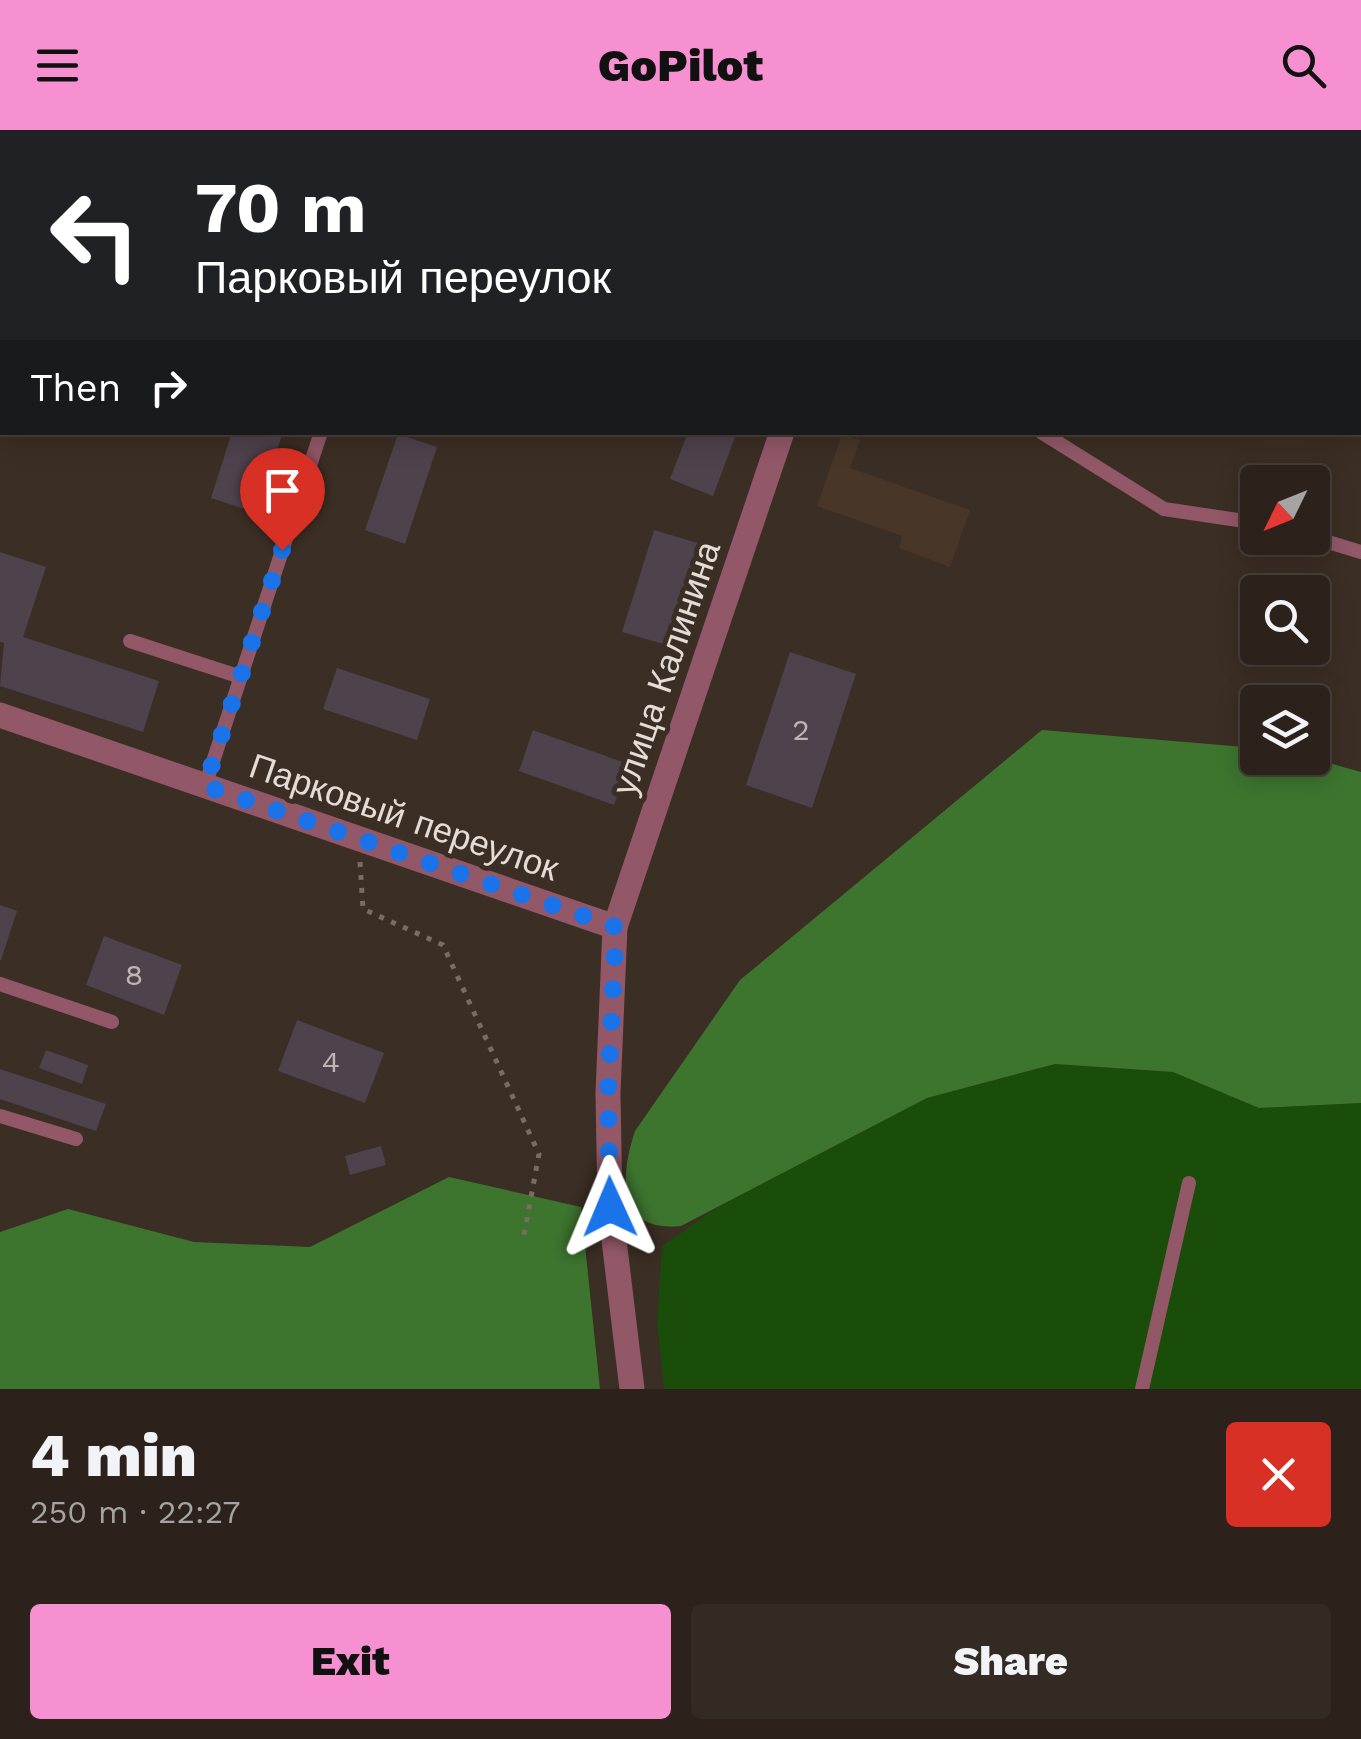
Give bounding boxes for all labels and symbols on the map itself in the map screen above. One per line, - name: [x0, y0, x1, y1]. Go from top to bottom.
- pin: [240, 448, 325, 551]
- north arrow: [1240, 465, 1330, 555]
- street label: улица Калинина: [603, 535, 729, 800]
- house number: 2: [792, 712, 810, 747]
- street label: Парковый переулок: [244, 744, 565, 890]
- house number: 8: [125, 957, 143, 992]
- house number: 4: [322, 1044, 340, 1079]
- position arrow: [558, 1155, 662, 1259]

